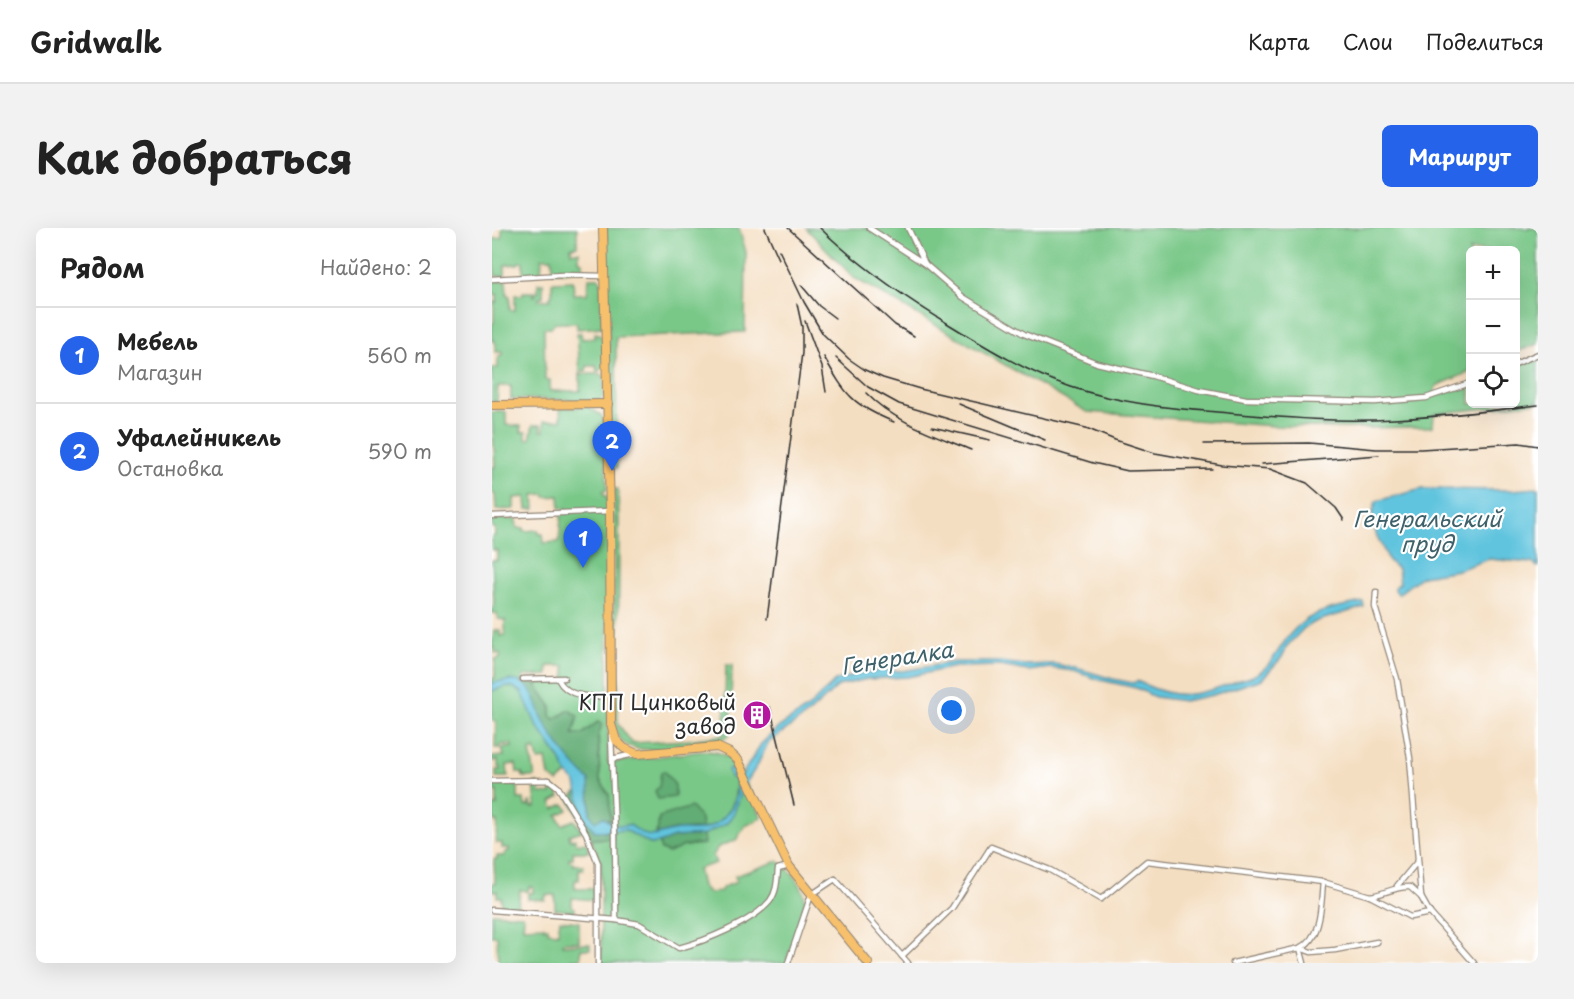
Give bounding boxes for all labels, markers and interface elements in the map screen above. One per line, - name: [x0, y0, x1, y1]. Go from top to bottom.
- text: Gridwalk: [30, 20, 162, 63]
- text: Карта: [1248, 25, 1310, 57]
- text: Слои: [1343, 25, 1393, 57]
- text: Поделиться: [1426, 25, 1544, 57]
- text: Как добраться: [36, 125, 353, 188]
- button: Маршрут: [1382, 125, 1538, 187]
- map controls: [1466, 246, 1520, 408]
- button: +: [1466, 246, 1520, 300]
- text: Рядом: [60, 248, 145, 287]
- text: Найдено: 2: [320, 252, 432, 282]
- button: −: [1466, 300, 1520, 354]
- text: Мебель: [117, 324, 198, 357]
- text: 1: [75, 340, 84, 370]
- text: 560 m: [367, 340, 432, 370]
- button: locate: [1466, 354, 1520, 408]
- text: Магазин: [117, 357, 203, 387]
- text: Уфалейникель: [117, 420, 281, 453]
- pin: 2: [592, 422, 632, 471]
- text: 2: [72, 436, 87, 466]
- text: 590 m: [368, 436, 432, 466]
- text: Остановка: [117, 453, 223, 483]
- water label: Генеральский пруд: [1353, 501, 1504, 559]
- pin: 1: [564, 518, 602, 568]
- water label: Генералка: [839, 631, 956, 682]
- place label: КПП Цинковый завод: [578, 685, 736, 741]
- your location: [937, 696, 966, 725]
- building icon: КПП Цинковый завод: [741, 699, 773, 731]

